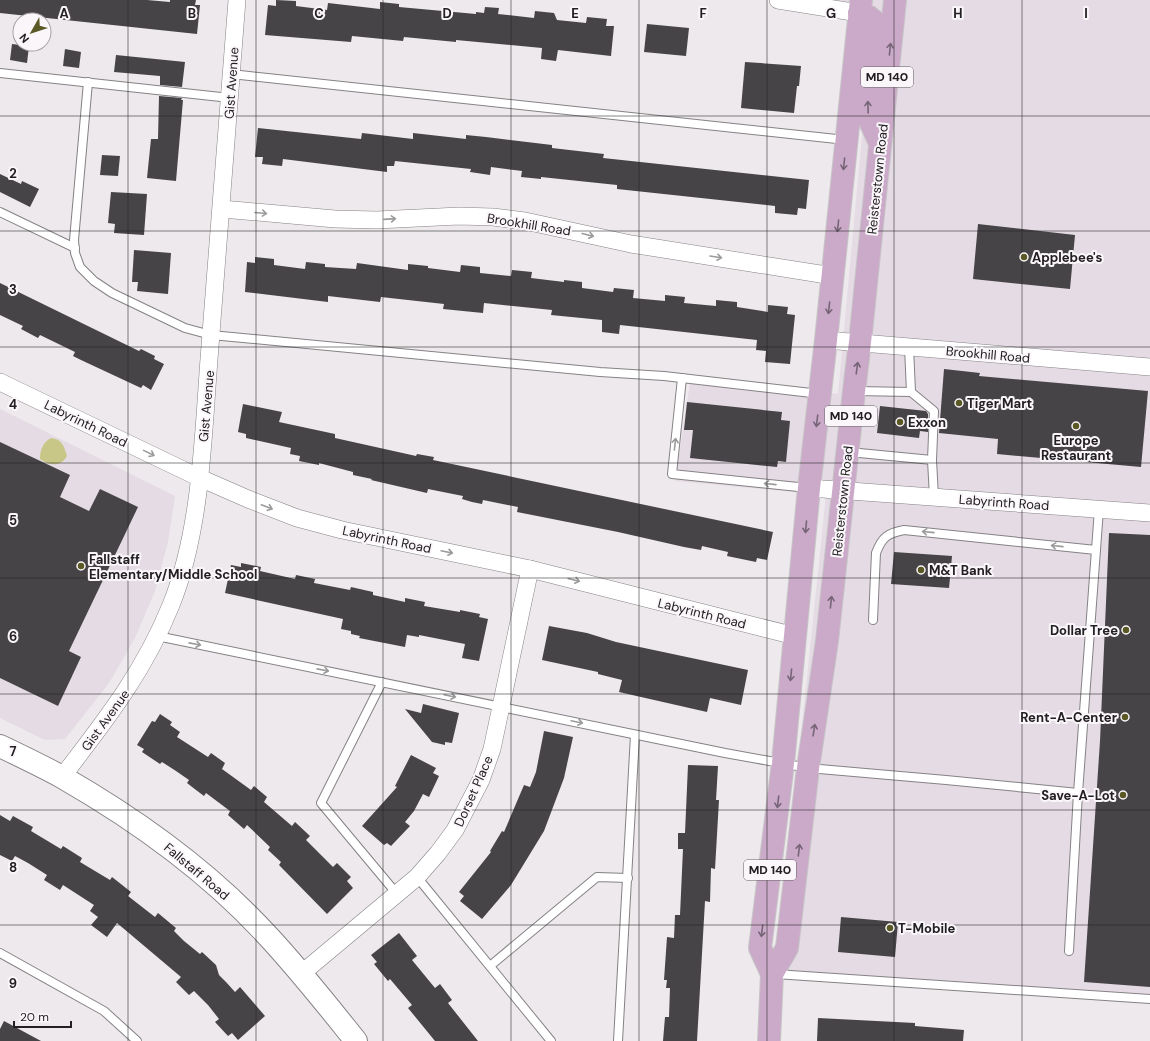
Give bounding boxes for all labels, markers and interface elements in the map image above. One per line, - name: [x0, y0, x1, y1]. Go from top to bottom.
- text: A: [59, 5, 69, 22]
- text: B: [188, 5, 196, 22]
- text: C: [314, 5, 324, 22]
- text: D: [442, 5, 452, 22]
- text: E: [571, 5, 579, 22]
- text: F: [699, 5, 707, 22]
- text: G: [826, 5, 836, 22]
- text: H: [953, 5, 963, 22]
- text: I: [1084, 5, 1088, 22]
- north arrow: [12, 12, 52, 52]
- text: N: [16, 31, 32, 46]
- one-way arrow: [886, 43, 894, 56]
- street label: Gist Avenue: [221, 47, 242, 120]
- road number: MD 140: [861, 67, 913, 87]
- one-way arrow: [864, 101, 872, 114]
- street label: Reisterstown Road: [863, 123, 892, 235]
- one-way arrow: [840, 157, 848, 170]
- text: 2: [9, 165, 17, 182]
- one-way arrow: [254, 209, 267, 216]
- street label: Brookhill Road: [486, 209, 572, 239]
- one-way arrow: [383, 215, 396, 223]
- one-way arrow: [834, 219, 841, 232]
- one-way arrow: [582, 232, 595, 239]
- place label: Applebee's: [1032, 249, 1103, 266]
- marker: Applebee's: [1019, 252, 1029, 262]
- one-way arrow: [709, 254, 722, 262]
- text: 3: [9, 281, 17, 298]
- one-way arrow: [826, 301, 833, 314]
- street label: Brookhill Road: [945, 342, 1031, 367]
- one-way arrow: [853, 362, 861, 375]
- street label: Gist Avenue: [195, 369, 218, 443]
- place label: Tiger Mart: [967, 395, 1032, 412]
- text: 4: [9, 396, 17, 413]
- street label: Labyrinth Road: [41, 396, 130, 451]
- marker: Tiger Mart: [954, 398, 964, 408]
- road number: MD 140: [825, 406, 877, 426]
- one-way arrow: [813, 414, 821, 427]
- place label: Exxon: [908, 414, 946, 431]
- marker: Exxon: [895, 417, 905, 427]
- marker: Europe Restaurant: [1071, 421, 1081, 431]
- place label: Europe Restaurant: [1041, 432, 1111, 464]
- one-way arrow: [671, 438, 679, 451]
- street label: Reisterstown Road: [828, 445, 857, 557]
- one-way arrow: [142, 450, 154, 457]
- one-way arrow: [764, 480, 777, 488]
- street label: Labyrinth Road: [958, 491, 1050, 514]
- one-way arrow: [261, 503, 273, 511]
- text: 5: [9, 512, 17, 529]
- one-way arrow: [802, 520, 809, 533]
- street label: Labyrinth Road: [341, 522, 433, 557]
- one-way arrow: [922, 529, 935, 536]
- one-way arrow: [1051, 542, 1064, 550]
- one-way arrow: [440, 549, 453, 557]
- place label: Fallstaff Elementary/Middle School: [89, 551, 258, 583]
- marker: Fallstaff Elementary/Middle School: [76, 561, 86, 571]
- place label: M&T Bank: [929, 562, 993, 579]
- marker: M&T Bank: [916, 565, 926, 575]
- one-way arrow: [567, 577, 580, 585]
- street label: Labyrinth Road: [656, 594, 748, 633]
- one-way arrow: [828, 596, 835, 609]
- place label: Dollar Tree: [1050, 622, 1118, 639]
- marker: Dollar Tree: [1121, 625, 1131, 635]
- text: 6: [9, 628, 17, 645]
- one-way arrow: [188, 641, 201, 649]
- one-way arrow: [316, 666, 329, 674]
- one-way arrow: [788, 668, 795, 681]
- street label: Gist Avenue: [77, 686, 133, 754]
- one-way arrow: [443, 692, 456, 700]
- place label: Rent-A-Center: [1020, 709, 1118, 726]
- marker: Rent-A-Center: [1120, 712, 1130, 722]
- one-way arrow: [571, 719, 584, 727]
- one-way arrow: [810, 724, 818, 737]
- text: 7: [10, 743, 17, 760]
- street label: Dorset Place: [450, 753, 497, 829]
- place label: Save-A-Lot: [1041, 787, 1115, 804]
- marker: Save-A-Lot: [1118, 790, 1128, 800]
- one-way arrow: [774, 795, 782, 808]
- street label: Fallstaff Road: [160, 839, 233, 904]
- one-way arrow: [795, 844, 802, 857]
- text: 8: [9, 859, 17, 876]
- road number: MD 140: [744, 860, 796, 880]
- place label: T-Mobile: [898, 920, 956, 937]
- marker: T-Mobile: [885, 923, 895, 933]
- one-way arrow: [758, 924, 766, 937]
- text: 9: [9, 975, 17, 992]
- scale bar: [14, 1003, 71, 1029]
- text: 20 m: [20, 1009, 49, 1025]

